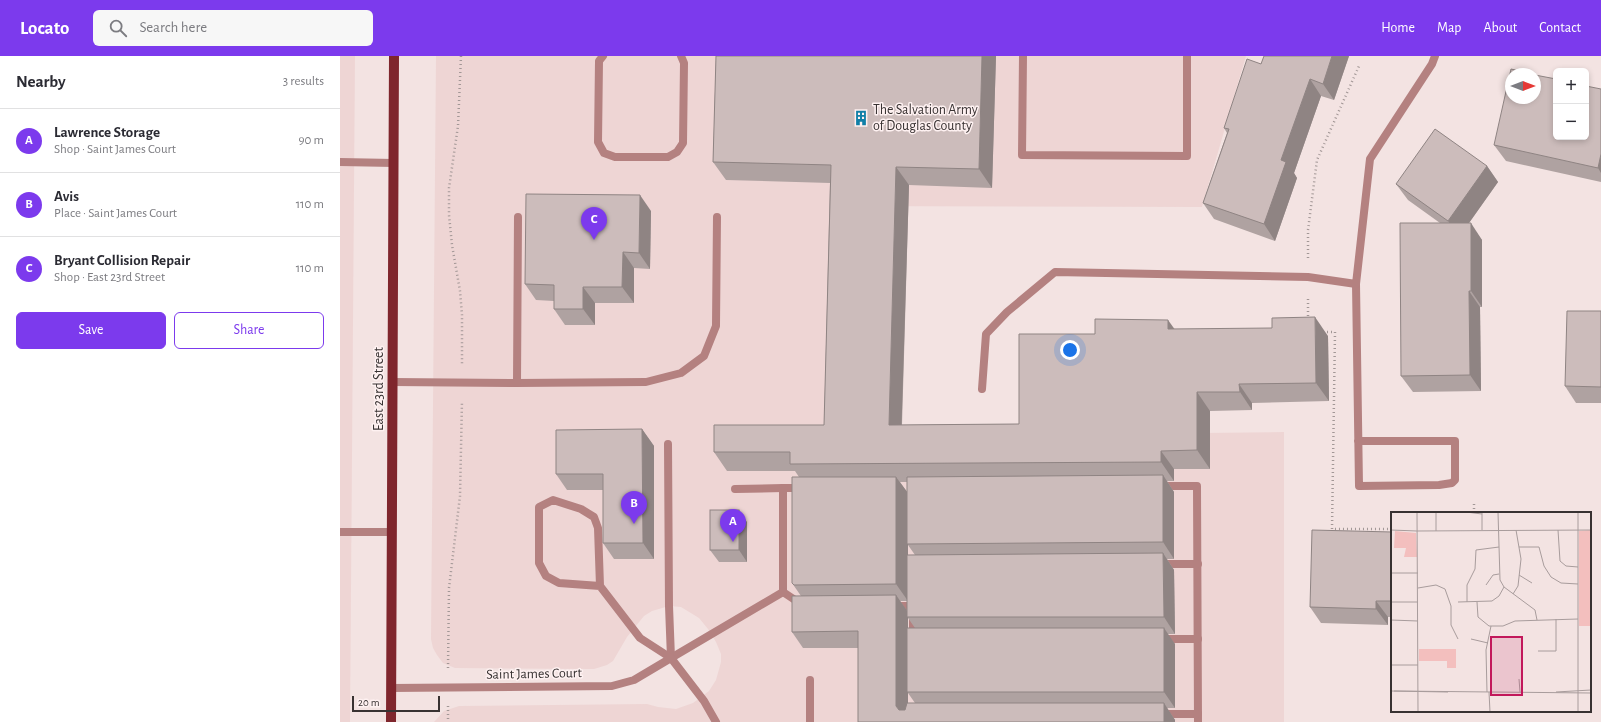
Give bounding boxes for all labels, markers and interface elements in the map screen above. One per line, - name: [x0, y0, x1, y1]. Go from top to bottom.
- search box: [93, 10, 373, 46]
- icon: search: [107, 17, 129, 39]
- text: Locato: [20, 19, 69, 38]
- text: Search here: [139, 20, 207, 35]
- text: Home: [1381, 21, 1415, 35]
- text: Map: [1437, 21, 1461, 35]
- text: About: [1483, 21, 1517, 35]
- text: Contact: [1539, 21, 1581, 35]
- north arrow: [1505, 68, 1541, 104]
- map controls: [1553, 68, 1589, 140]
- button: +: [1553, 68, 1589, 104]
- text: Nearby: [16, 73, 66, 90]
- text: 3 results: [283, 75, 324, 88]
- place label: The Salvation Army of Douglas County: [873, 103, 978, 133]
- button: −: [1553, 104, 1589, 140]
- building icon: The Salvation Army of Douglas County: [852, 109, 870, 127]
- text: Lawrence Storage: [54, 125, 160, 140]
- text: A: [25, 134, 33, 147]
- text: 90 m: [298, 134, 324, 147]
- text: Shop · Saint James Court: [54, 143, 176, 156]
- text: Avis: [54, 189, 79, 204]
- text: B: [25, 198, 33, 211]
- text: 110 m: [296, 198, 324, 211]
- text: Place · Saint James Court: [54, 207, 177, 220]
- pin: C: [581, 207, 607, 240]
- text: Bryant Collision Repair: [54, 253, 190, 268]
- text: C: [26, 262, 32, 275]
- text: 110 m: [296, 262, 324, 275]
- text: Shop · East 23rd Street: [54, 271, 165, 284]
- button: Save: [16, 312, 166, 349]
- button: Share: [174, 312, 324, 349]
- your location: [1060, 340, 1080, 360]
- street label: East 23rd Street: [372, 346, 386, 431]
- pin: B: [621, 491, 647, 524]
- pin: A: [720, 509, 746, 542]
- inset map: [1391, 512, 1591, 712]
- street label: Saint James Court: [486, 666, 582, 682]
- scale bar: [352, 694, 440, 713]
- text: 20 m: [358, 697, 379, 708]

